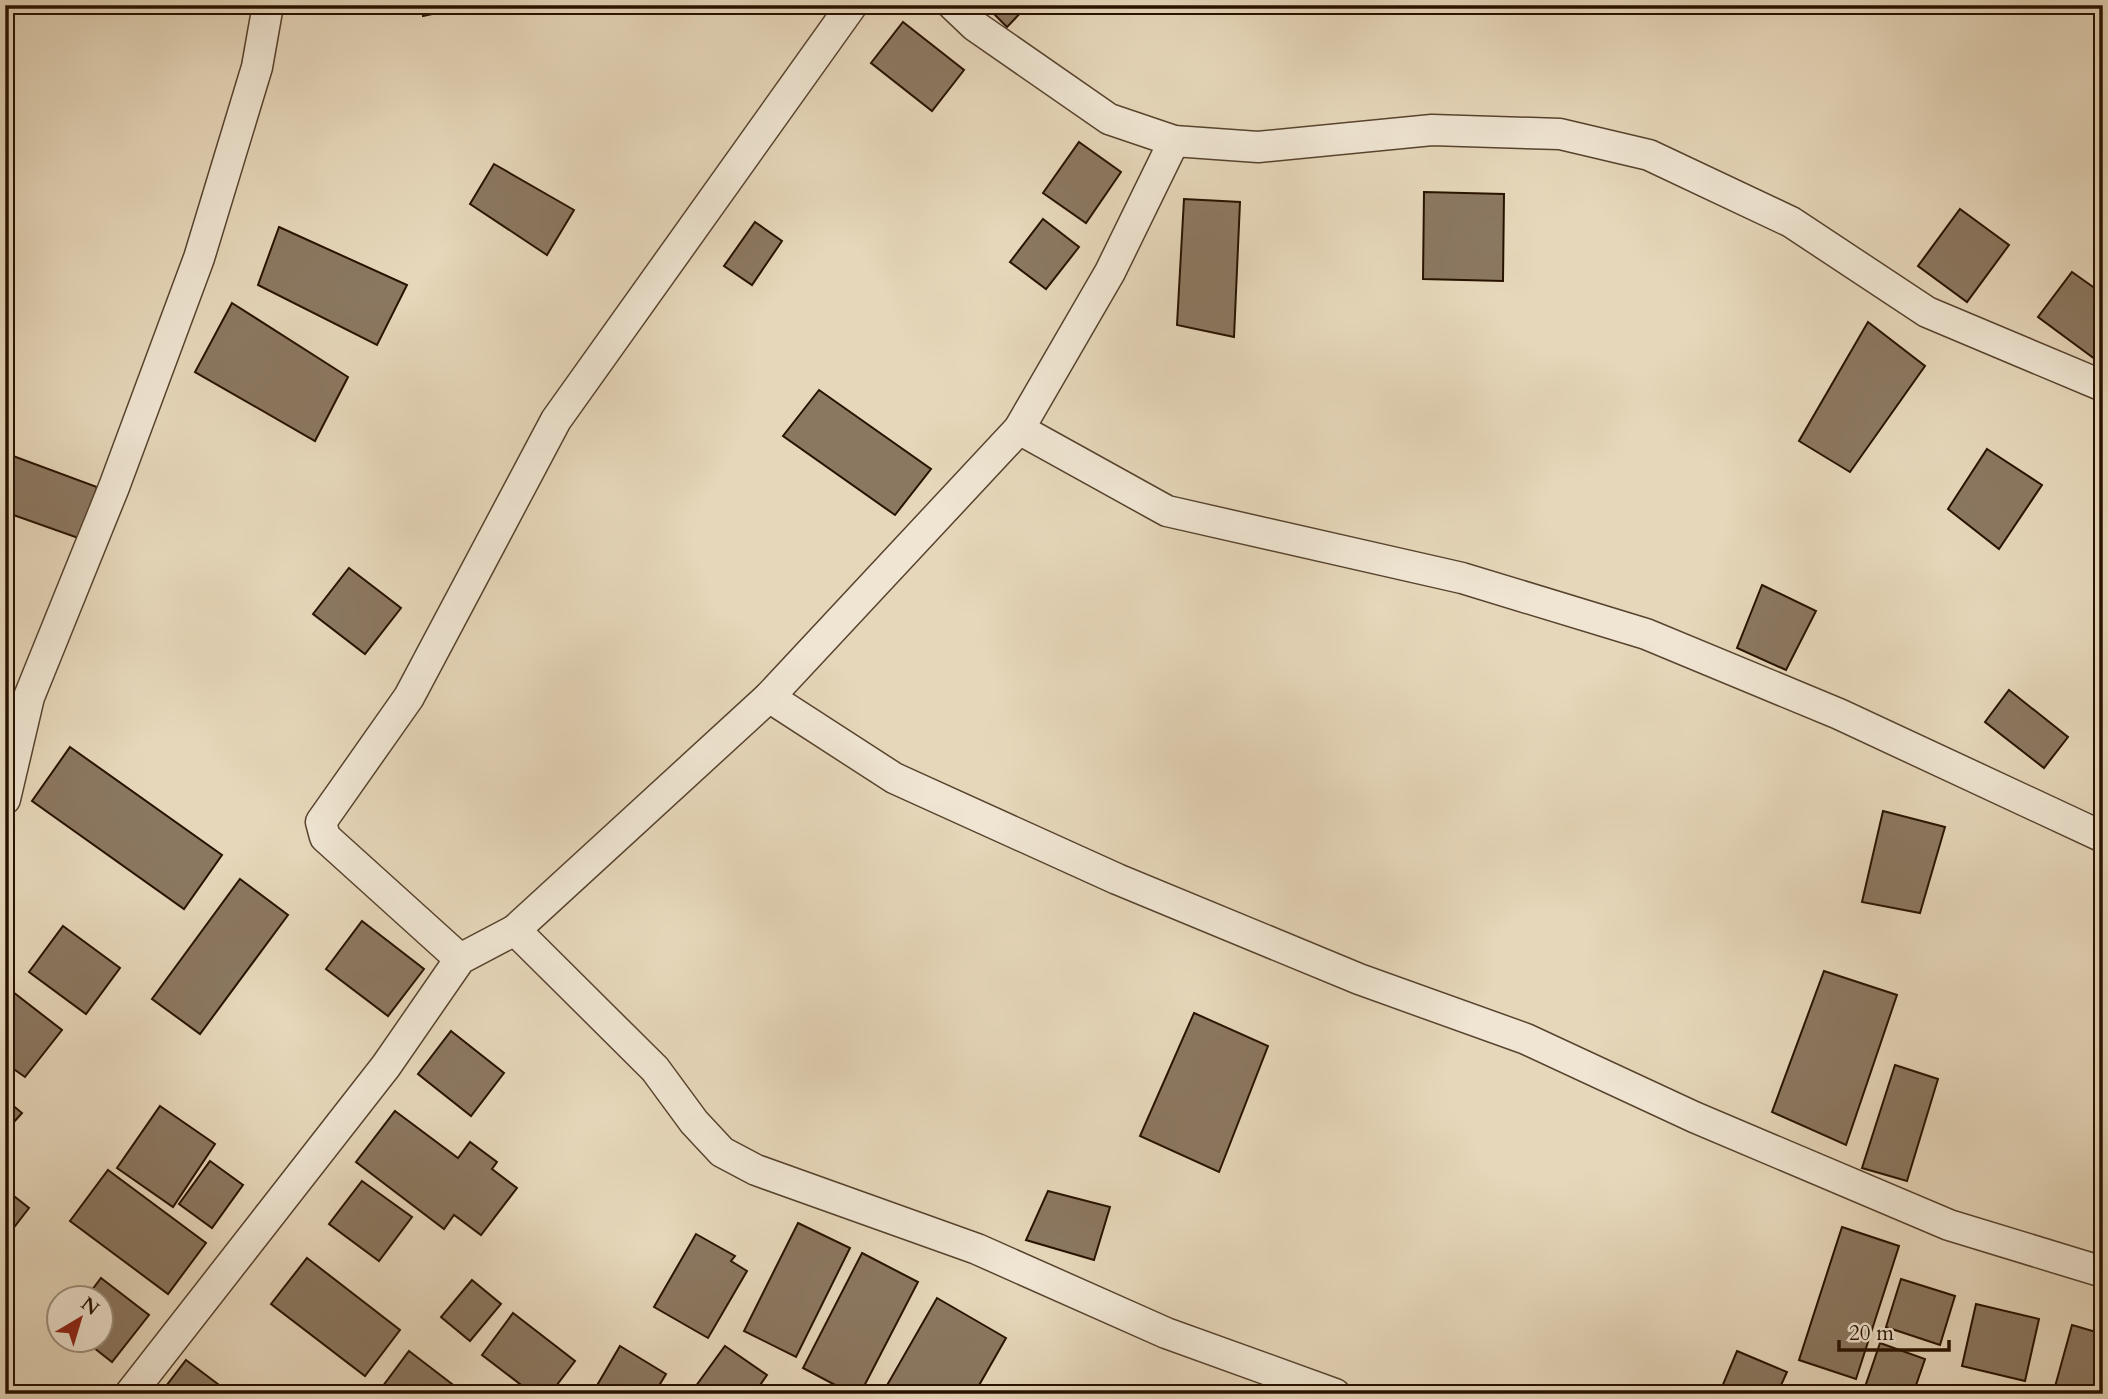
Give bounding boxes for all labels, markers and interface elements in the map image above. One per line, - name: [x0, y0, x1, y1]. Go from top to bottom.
- north arrow: [46, 1284, 116, 1354]
- text: N: [75, 1291, 105, 1322]
- scale bar: [1839, 1308, 1949, 1352]
- text: 20 m: [1849, 1319, 1894, 1348]

